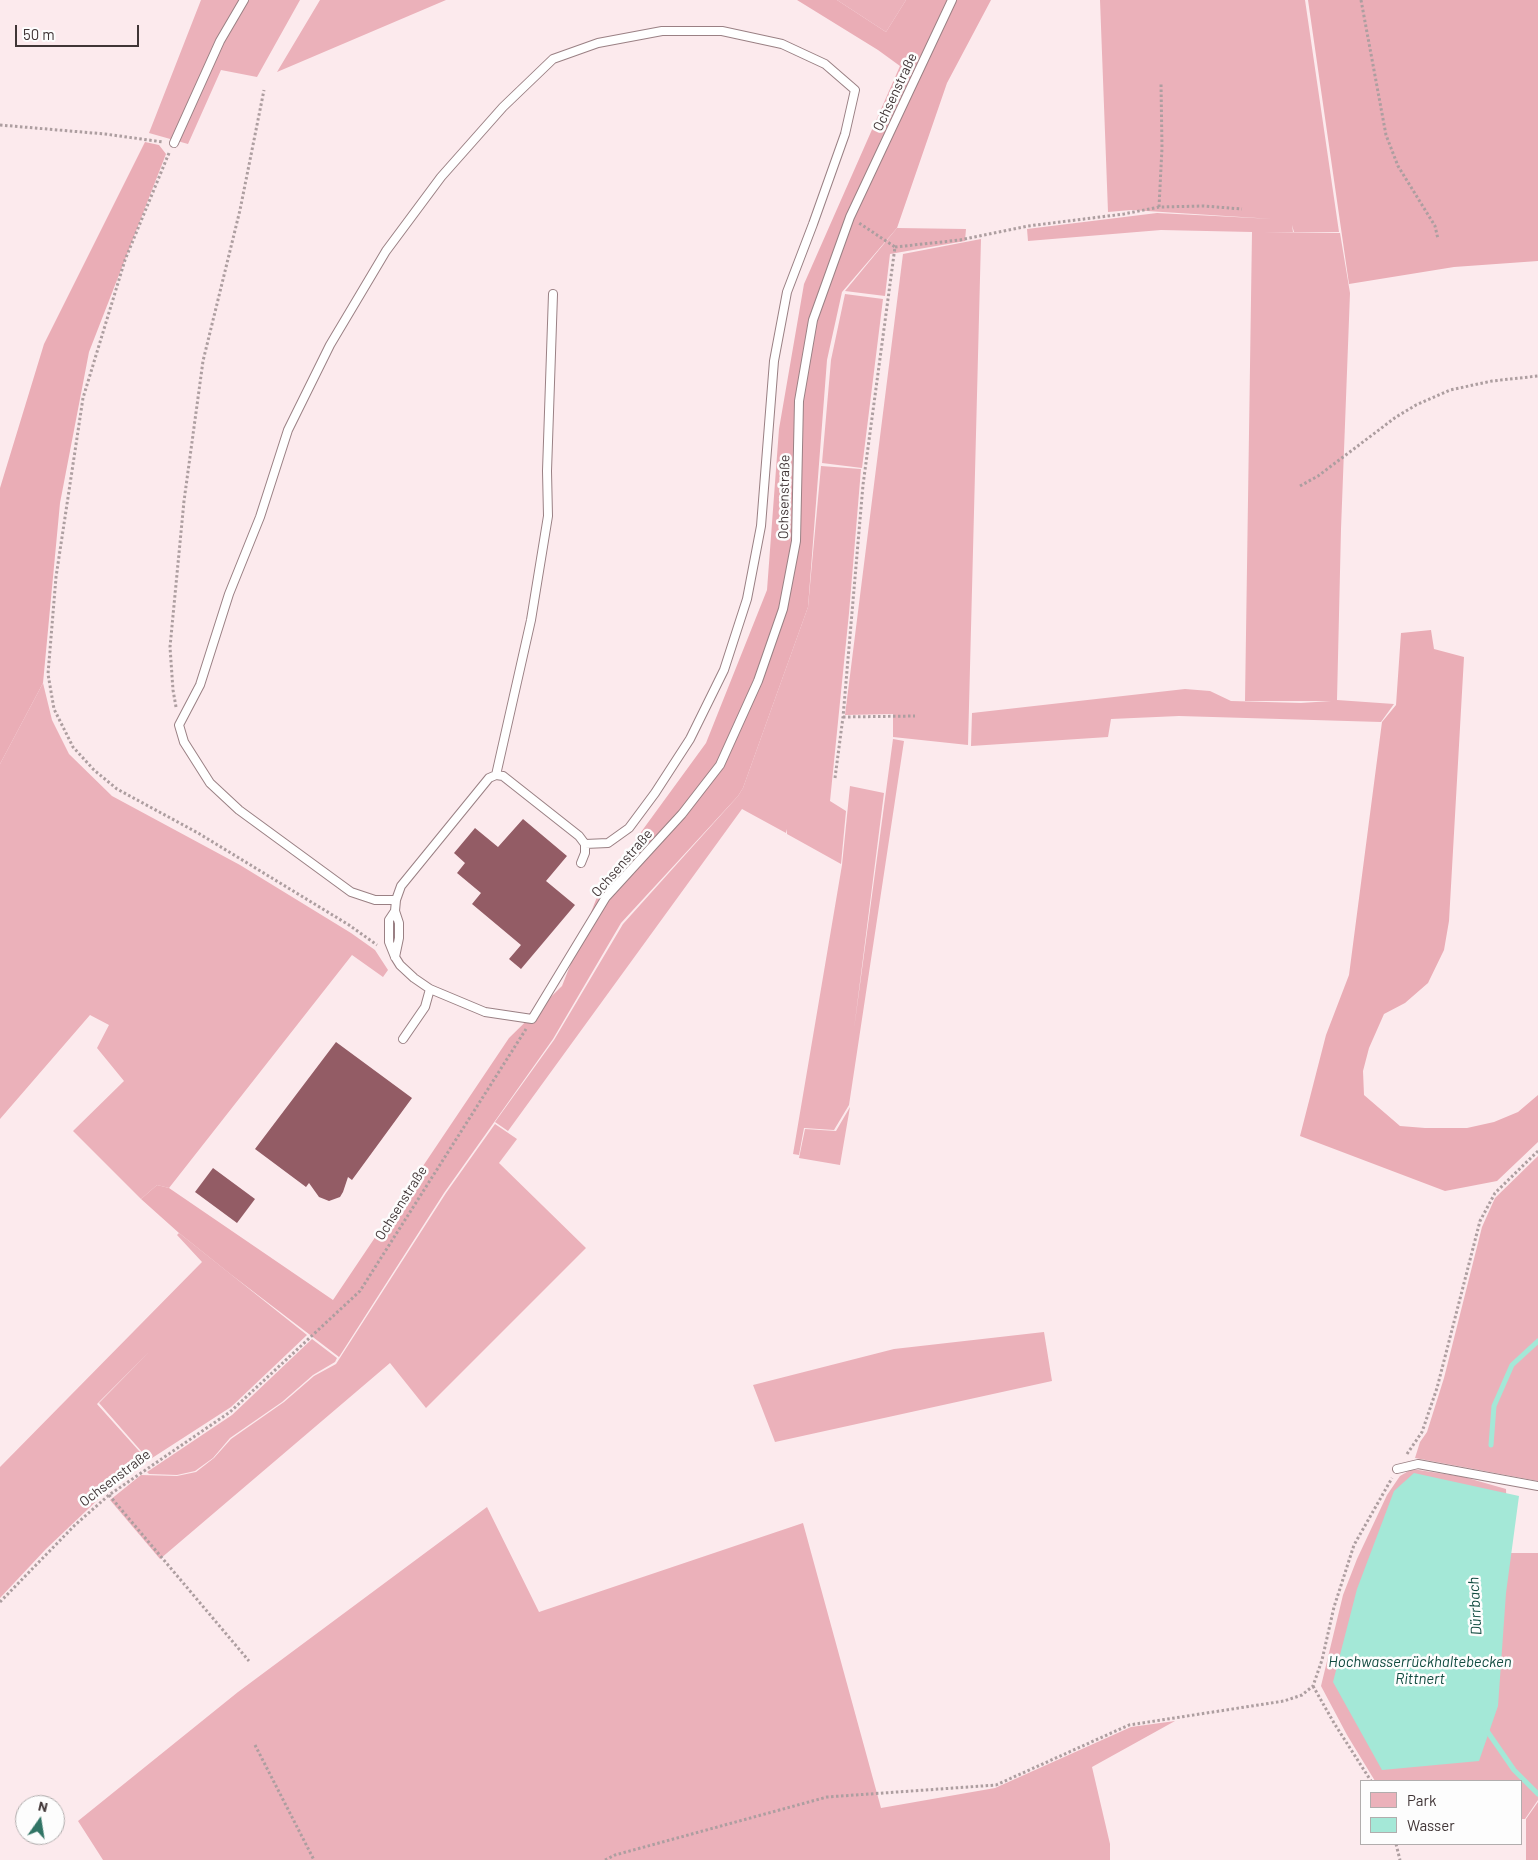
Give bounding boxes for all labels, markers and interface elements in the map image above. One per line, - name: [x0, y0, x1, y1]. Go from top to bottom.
- scale bar: [18, 15, 141, 47]
- text: 50 m: [23, 25, 55, 43]
- street label: Ochsenstraße: [870, 50, 920, 134]
- street label: Ochsenstraße: [775, 455, 793, 539]
- street label: Ochsenstraße: [588, 826, 656, 900]
- street label: Ochsenstraße: [371, 1163, 431, 1243]
- street label: Ochsenstraße: [76, 1446, 154, 1510]
- water label: Dürrbach: [1464, 1576, 1486, 1636]
- water label: Hochwasserrückhaltebecken Rittnert: [1328, 1653, 1512, 1688]
- legend: [1360, 1780, 1523, 1845]
- text: Park: [1407, 1791, 1436, 1809]
- north arrow: [15, 1795, 65, 1845]
- text: N: [37, 1797, 50, 1815]
- text: Wasser: [1407, 1816, 1455, 1834]

